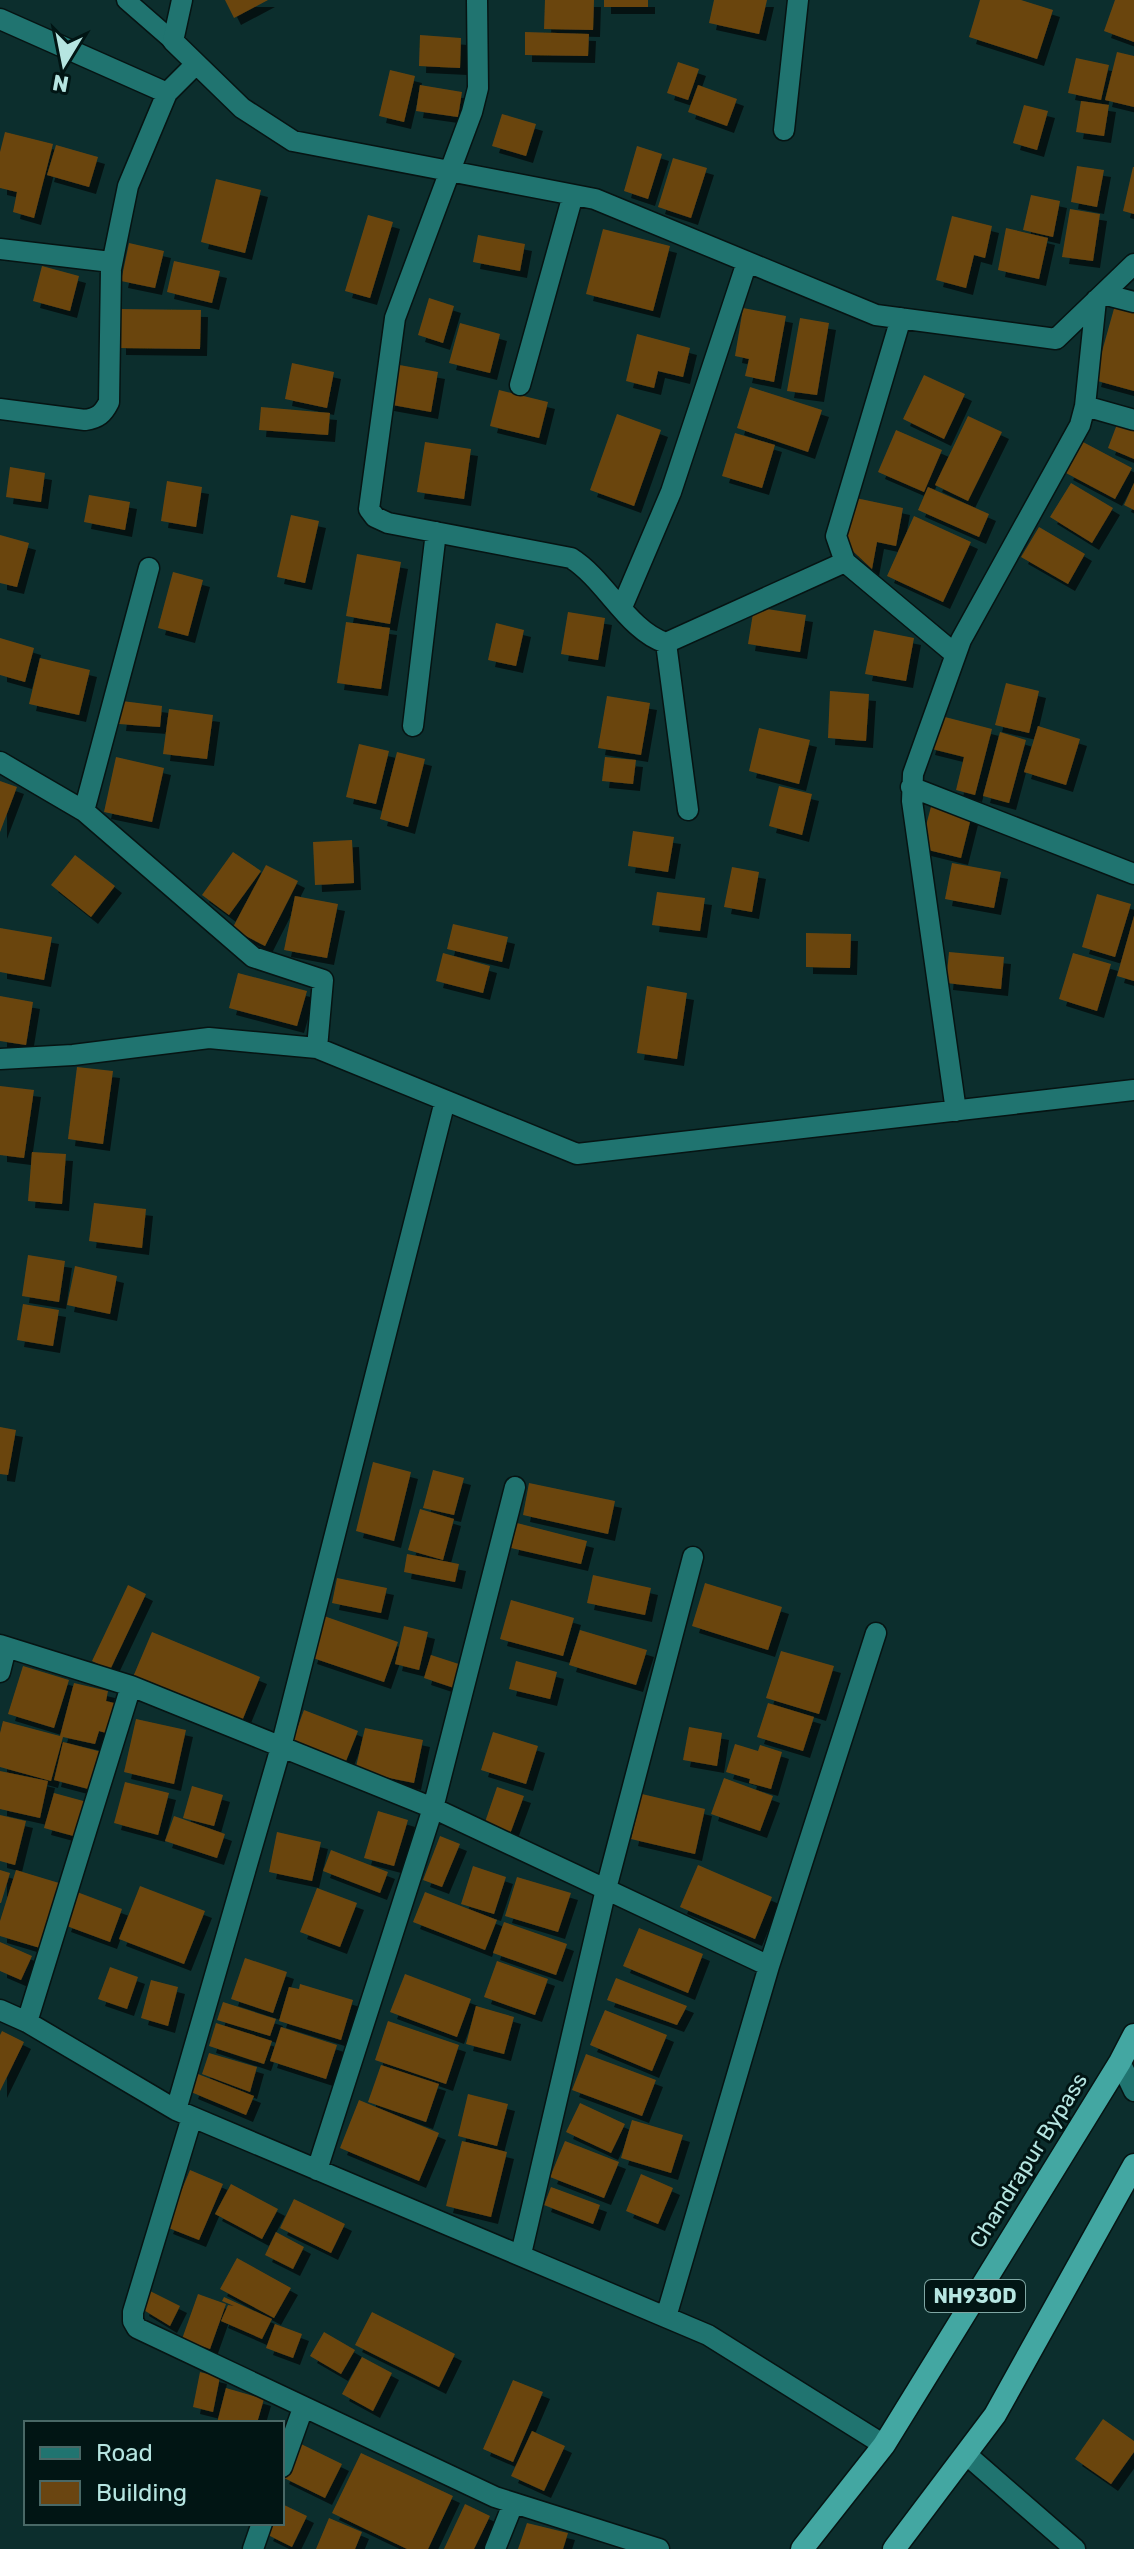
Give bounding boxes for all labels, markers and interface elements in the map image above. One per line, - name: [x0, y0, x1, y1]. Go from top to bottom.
- north arrow: [24, 24, 104, 104]
- text: N: [50, 69, 71, 98]
- street label: Chandrapur Bypass: [964, 2068, 1093, 2253]
- road number: NH930D: [925, 2280, 1025, 2312]
- legend: [24, 2421, 284, 2525]
- text: Road: [96, 2439, 153, 2467]
- text: Building: [96, 2479, 187, 2507]

